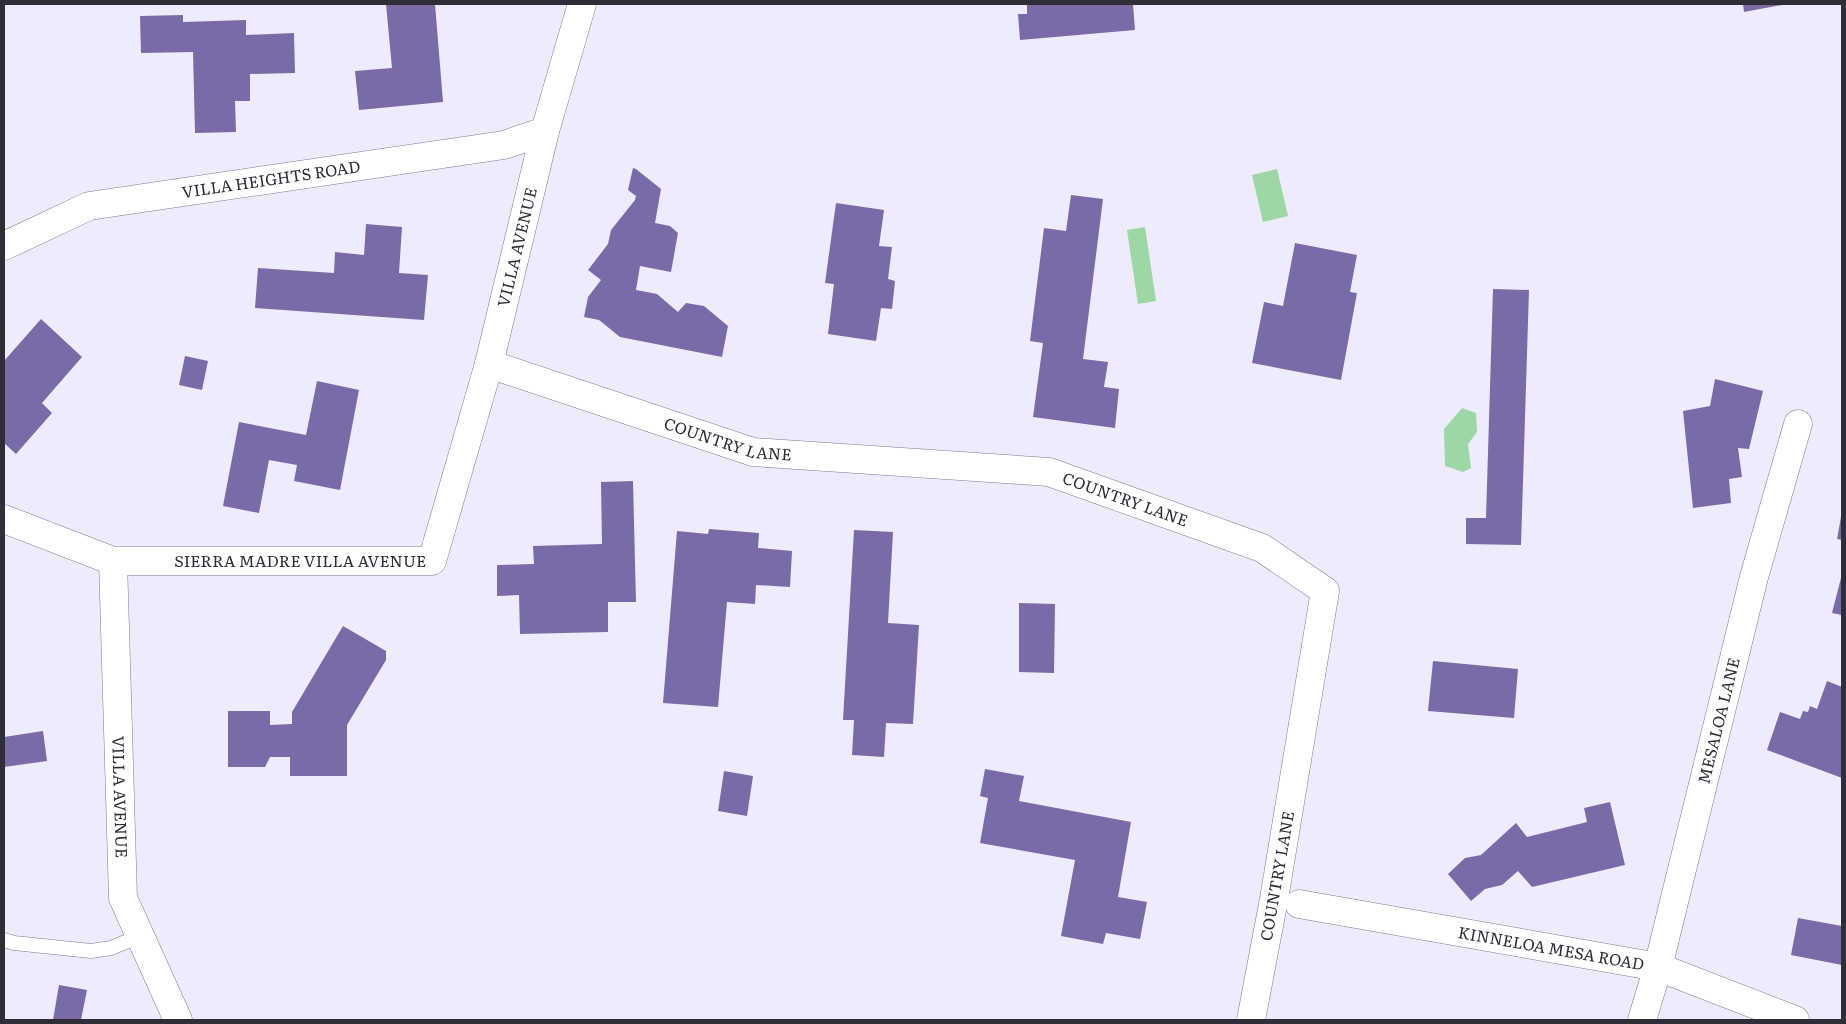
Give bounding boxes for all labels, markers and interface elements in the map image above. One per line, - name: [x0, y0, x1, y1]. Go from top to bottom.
- street label: VILLA HEIGHTS ROAD: [180, 153, 362, 203]
- street label: VILLA AVENUE: [490, 185, 542, 309]
- street label: COUNTRY LANE: [661, 410, 792, 466]
- street label: COUNTRY LANE: [1060, 465, 1192, 532]
- street label: SIERRA MADRE VILLA AVENUE: [174, 548, 426, 572]
- street label: MESALOA LANE: [1691, 655, 1745, 786]
- street label: VILLA AVENUE: [107, 735, 135, 858]
- street label: COUNTRY LANE: [1253, 809, 1299, 943]
- street label: KINNELOA MESA ROAD: [1456, 919, 1646, 975]

